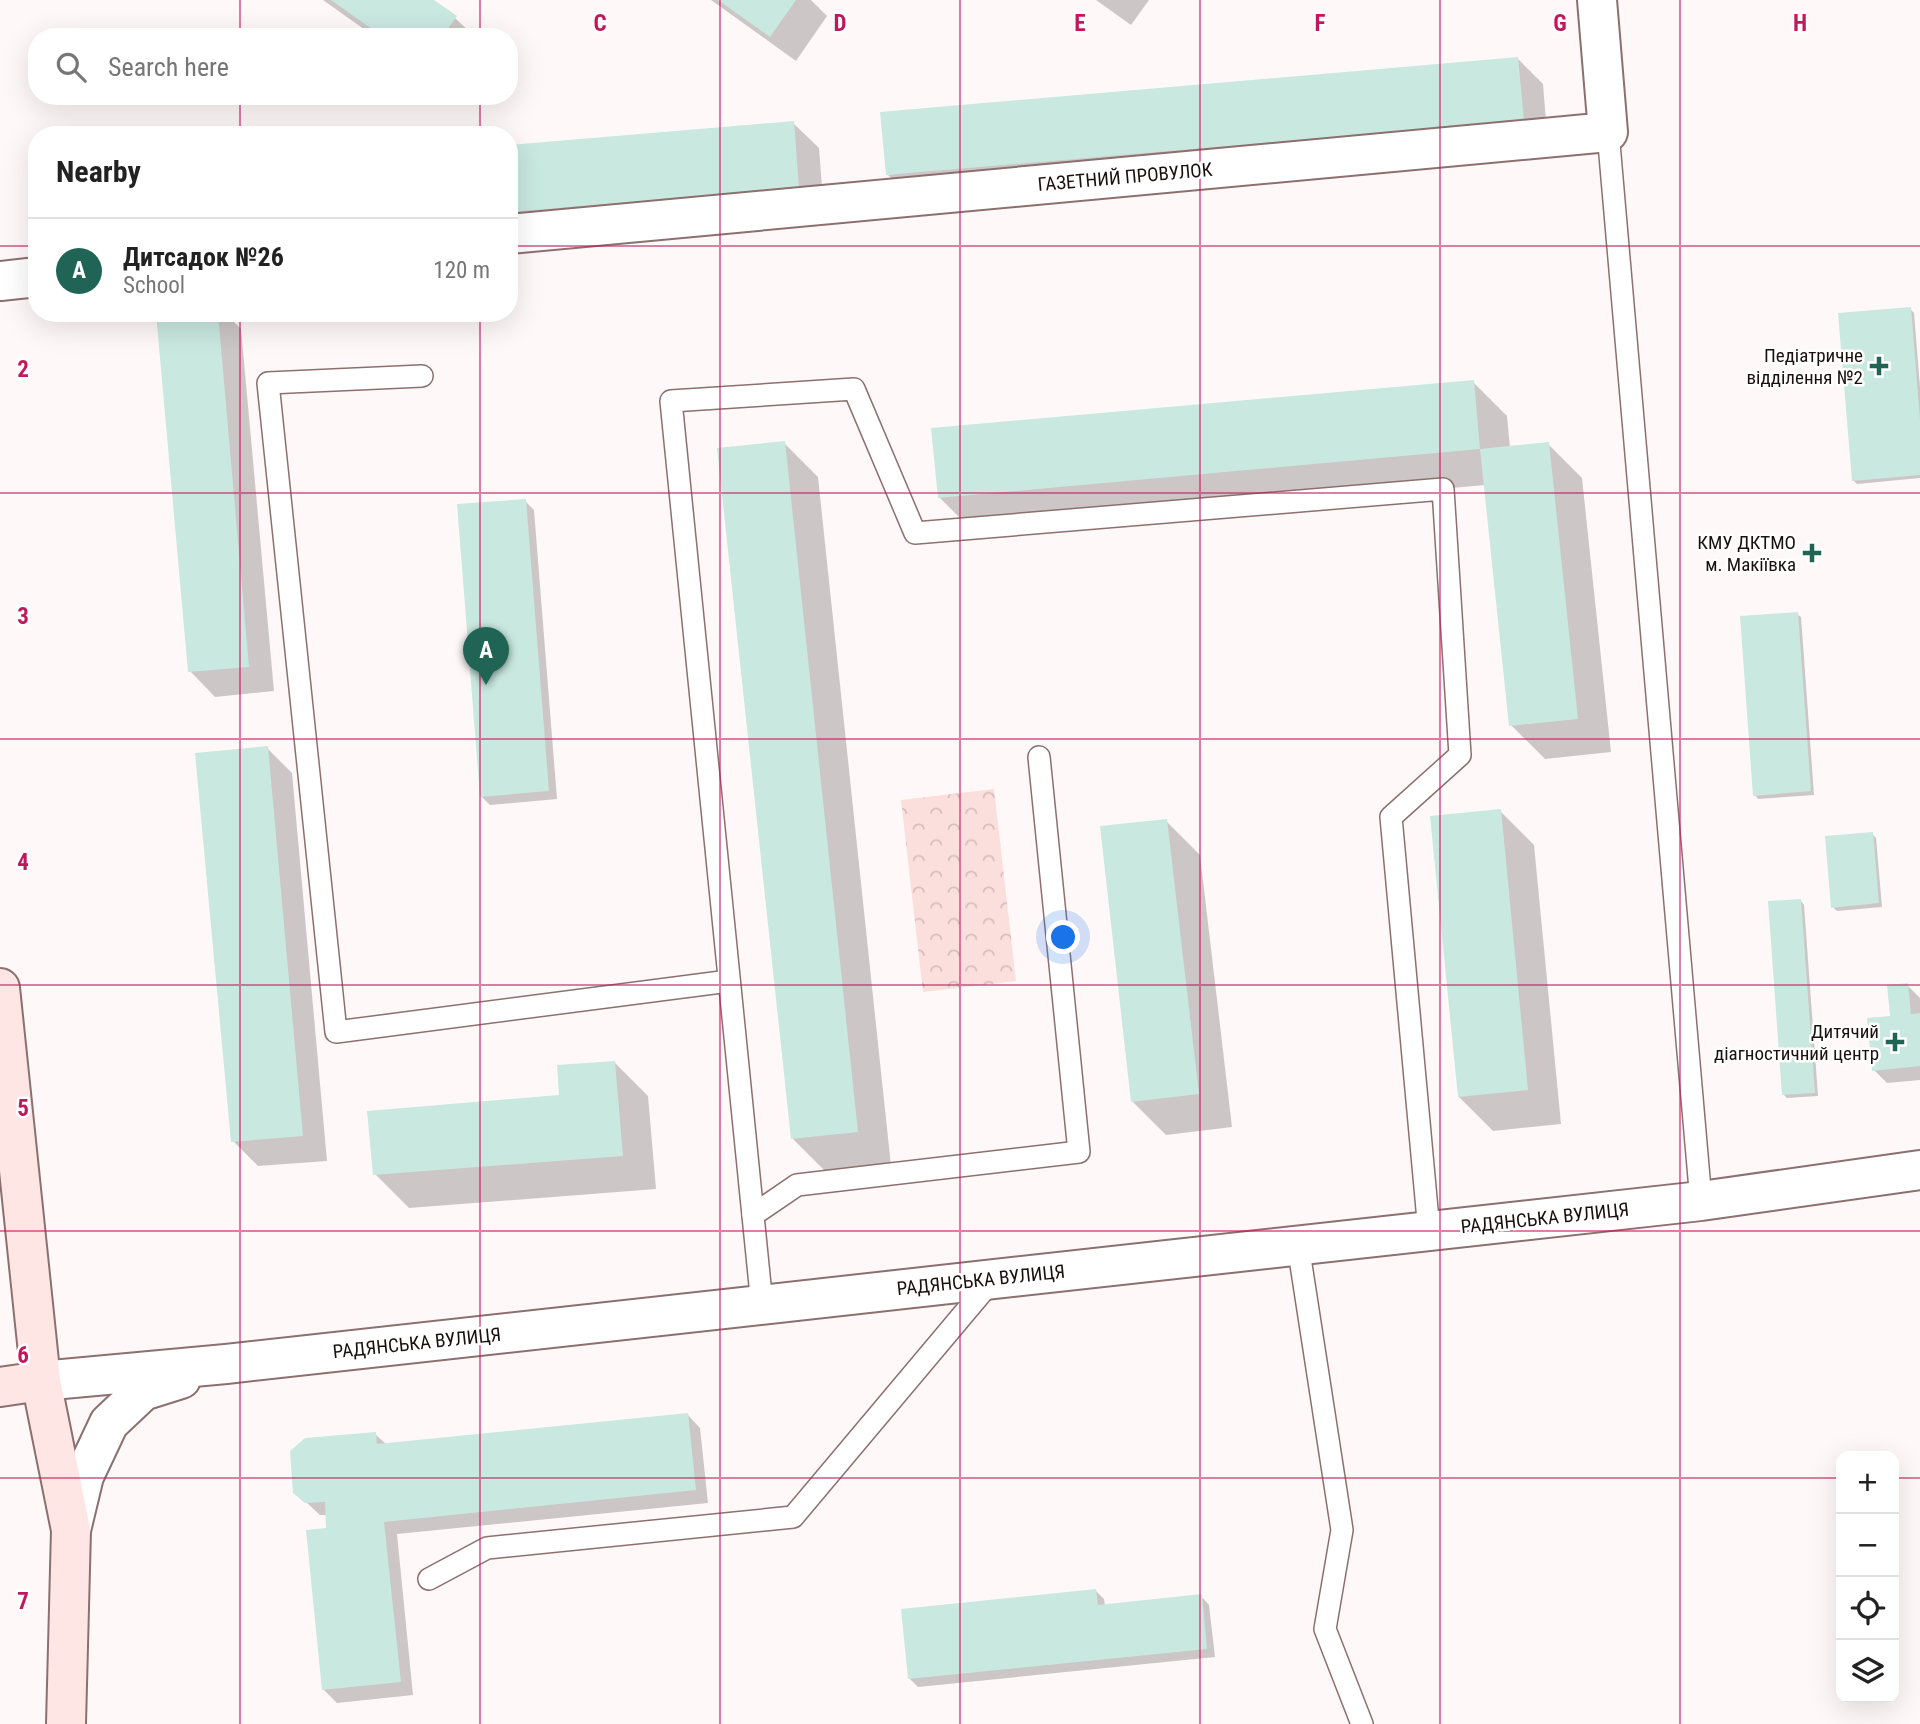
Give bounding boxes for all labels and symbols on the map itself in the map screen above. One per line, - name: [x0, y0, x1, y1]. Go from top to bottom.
- text: C: [593, 10, 607, 37]
- text: D: [834, 10, 847, 37]
- text: E: [1074, 10, 1086, 37]
- text: F: [1315, 10, 1326, 37]
- text: G: [1553, 10, 1567, 37]
- text: H: [1793, 10, 1807, 37]
- street label: ГАЗЕТНИЙ ПРОВУЛОК: [1037, 158, 1214, 196]
- place label: Педіатричне відділення №2: [1746, 344, 1863, 389]
- text: 2: [17, 356, 29, 383]
- marker: Педіатричне відділення №2: [1869, 356, 1889, 376]
- place label: КМУ ДКТМО м. Макіївка: [1697, 531, 1796, 576]
- marker: КМУ ДКТМО м. Макіївка: [1802, 543, 1822, 563]
- text: 3: [17, 603, 29, 630]
- pin: A: [463, 627, 509, 685]
- text: 4: [17, 849, 29, 876]
- your location: [1046, 920, 1080, 954]
- place label: Дитячий діагностичний центр: [1714, 1020, 1879, 1065]
- marker: Дитячий діагностичний центр: [1885, 1032, 1905, 1052]
- text: 5: [17, 1095, 29, 1122]
- street label: РАДЯНСЬКА ВУЛИЦЯ: [1460, 1198, 1630, 1238]
- street label: РАДЯНСЬКА ВУЛИЦЯ: [896, 1260, 1066, 1300]
- street label: РАДЯНСЬКА ВУЛИЦЯ: [332, 1323, 502, 1363]
- text: 6: [17, 1342, 29, 1369]
- text: 7: [17, 1588, 29, 1615]

